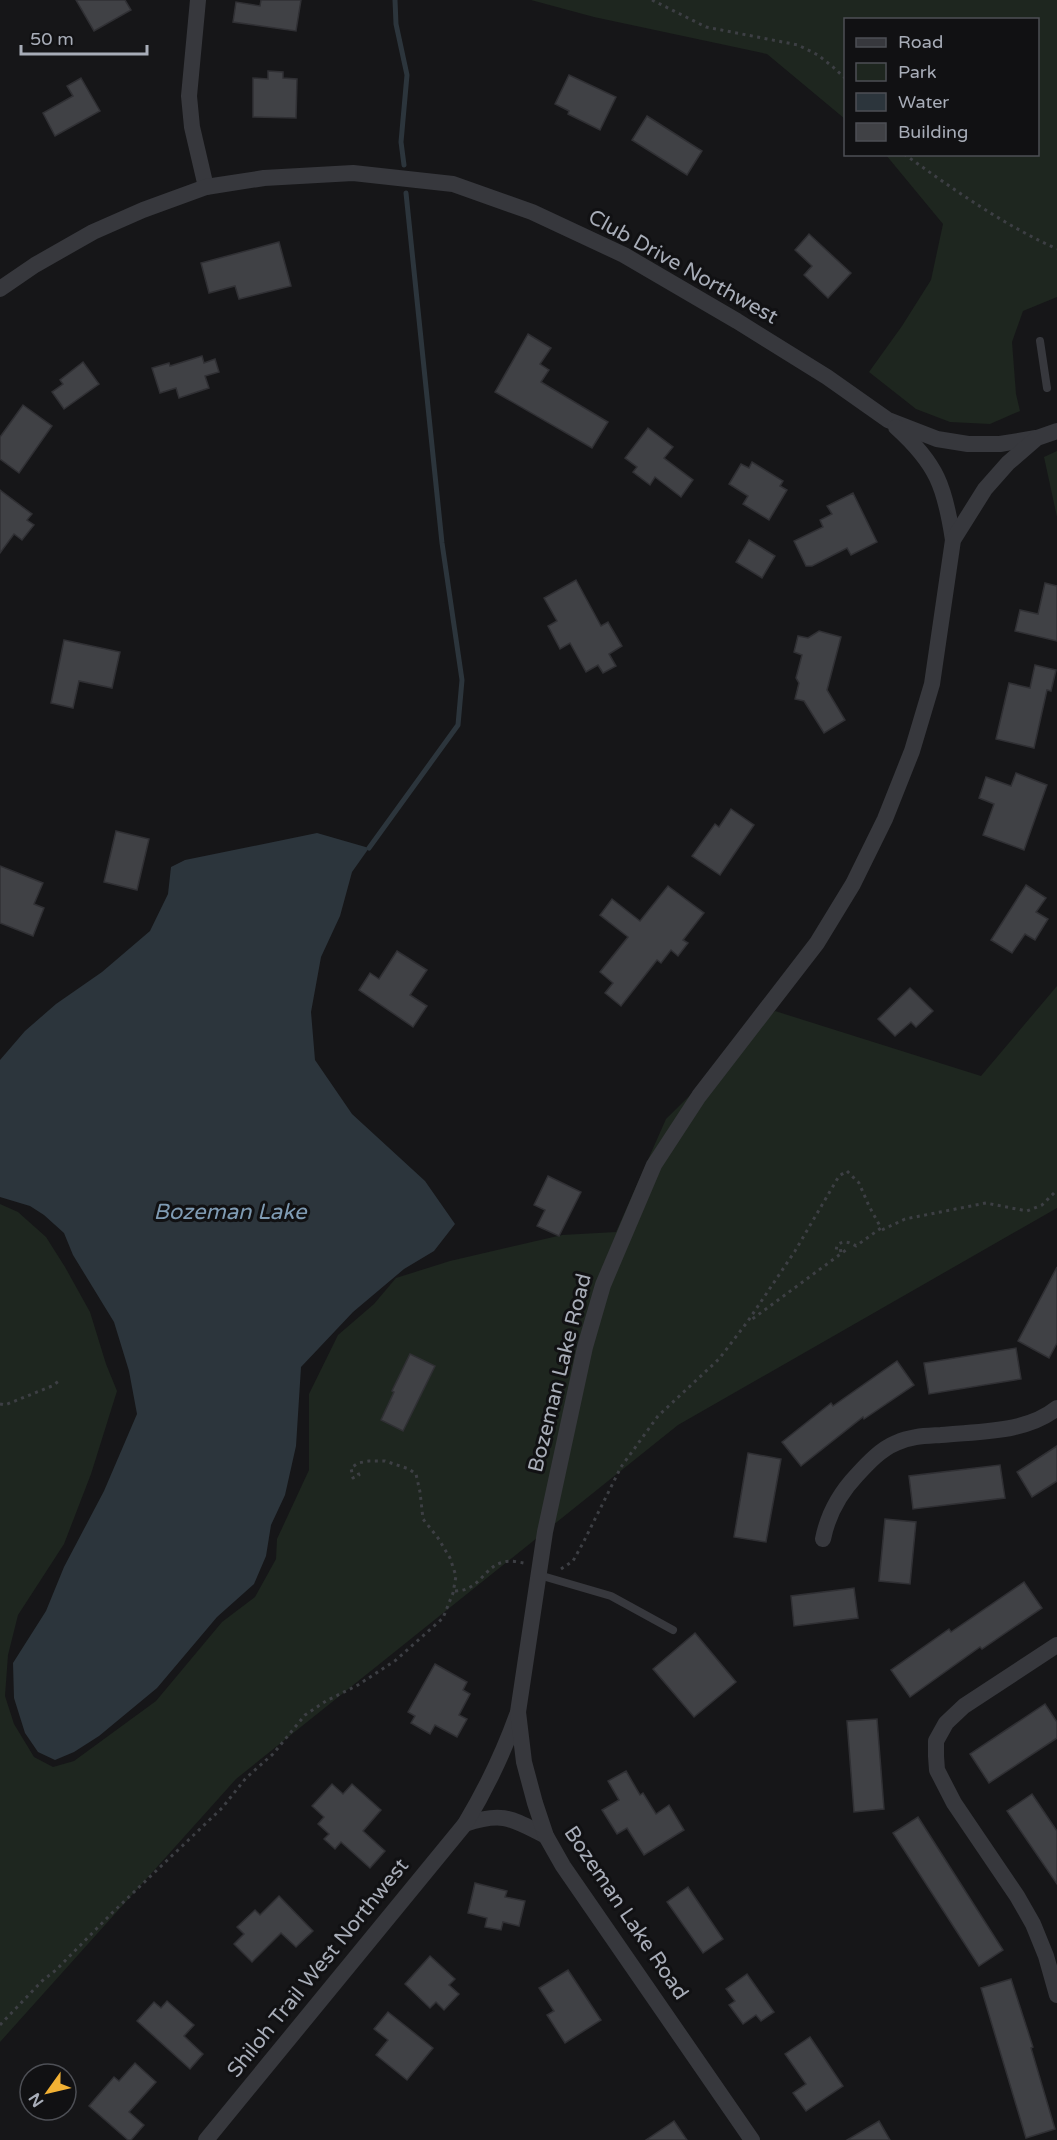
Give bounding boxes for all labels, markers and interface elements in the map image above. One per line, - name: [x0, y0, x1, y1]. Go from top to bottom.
- scale bar: [21, 18, 147, 56]
- legend: [844, 18, 1039, 156]
- text: 50 m: [30, 28, 74, 50]
- text: Road: [898, 31, 943, 53]
- text: Park: [898, 61, 937, 83]
- text: Water: [898, 91, 949, 113]
- text: Building: [898, 121, 968, 143]
- street label: Club Drive Northwest: [584, 204, 782, 330]
- water label: Bozeman Lake: [154, 1199, 308, 1225]
- street label: Bozeman Lake Road: [523, 1271, 597, 1475]
- street label: Bozeman Lake Road: [559, 1821, 693, 2005]
- street label: Shiloh Trail West Northwest: [222, 1854, 414, 2082]
- north arrow: [18, 2062, 78, 2122]
- text: N: [25, 2089, 48, 2111]

